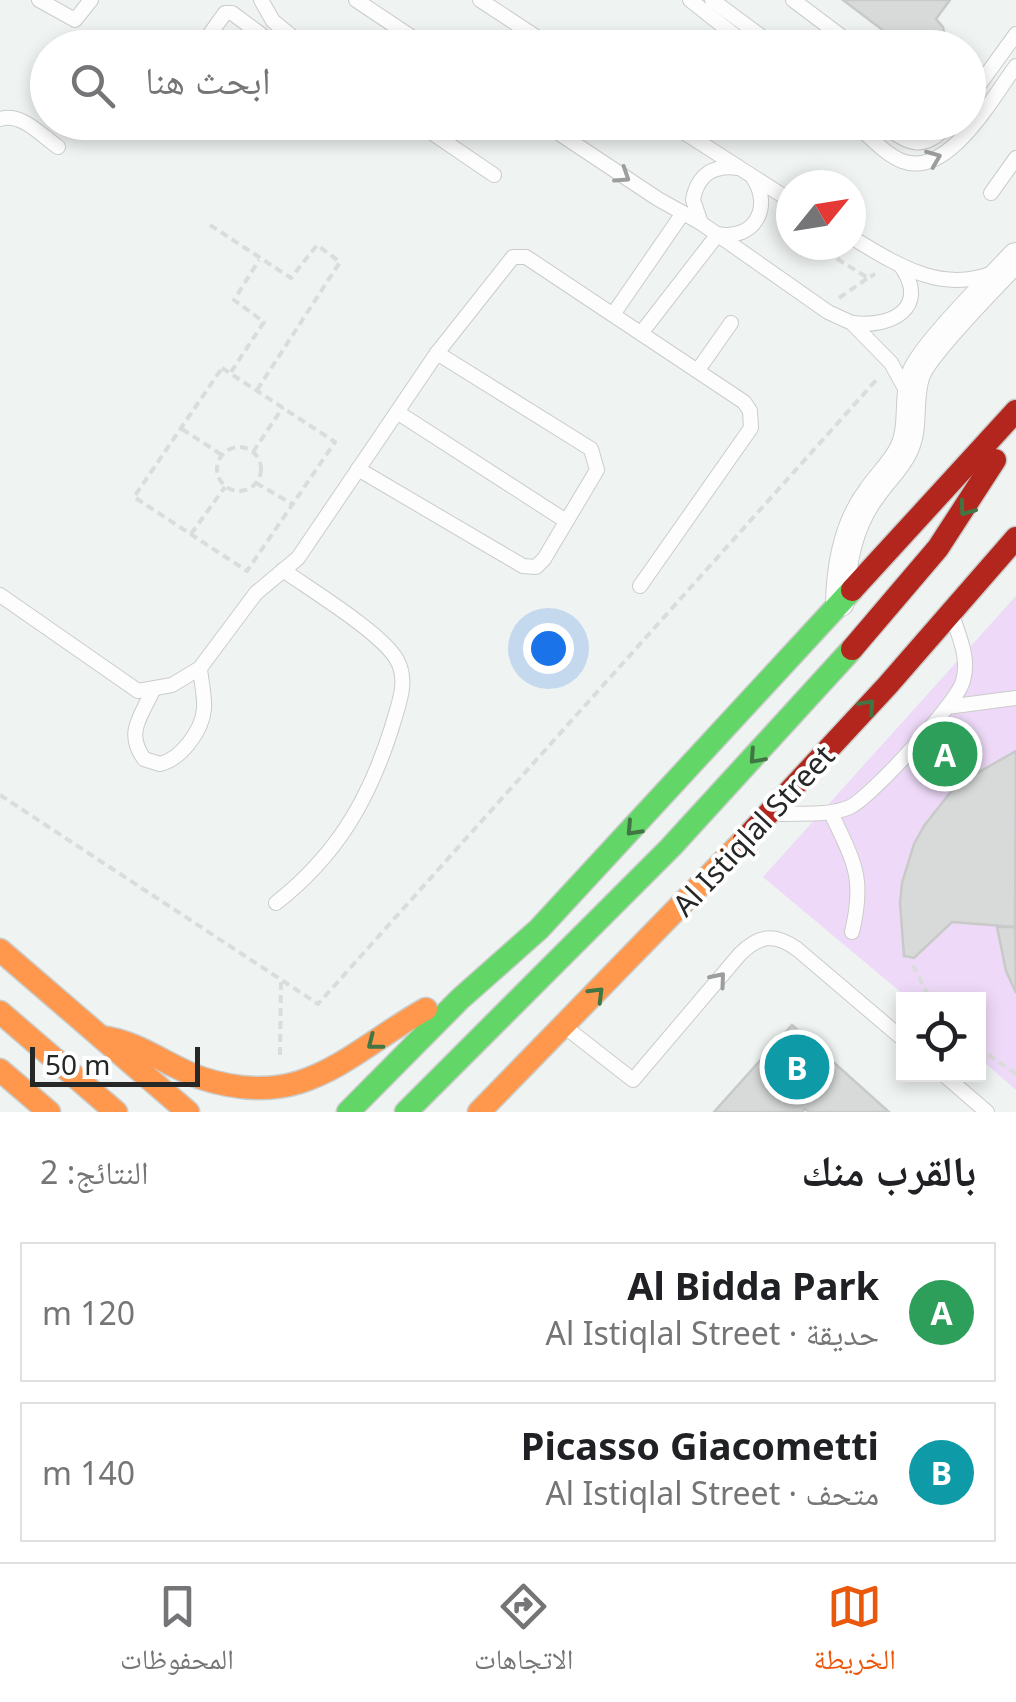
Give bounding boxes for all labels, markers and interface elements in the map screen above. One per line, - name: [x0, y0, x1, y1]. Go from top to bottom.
- search box: [30, 30, 986, 140]
- text: ابحث هنا: [145, 53, 271, 105]
- icon: search: [65, 58, 120, 113]
- one-way arrow: [924, 149, 941, 170]
- one-way arrow: [613, 164, 631, 183]
- north arrow: [776, 170, 866, 260]
- one-way arrow: [960, 498, 978, 516]
- your location: [523, 623, 574, 674]
- one-way arrow: [856, 699, 874, 718]
- pin: A: [912, 716, 978, 792]
- street label: Al Istiqlal Street: [663, 735, 843, 924]
- one-way arrow: [750, 745, 768, 764]
- one-way arrow: [627, 817, 645, 836]
- one-way arrow: [707, 972, 725, 990]
- one-way arrow: [585, 987, 603, 1005]
- map controls: [896, 992, 986, 1082]
- button: locate: [896, 992, 986, 1082]
- pin: B: [764, 1030, 830, 1104]
- one-way arrow: [367, 1031, 385, 1049]
- scale bar: [30, 1042, 200, 1086]
- text: 50 m: [45, 1045, 111, 1083]
- text: بالقرب منك: [801, 1141, 976, 1198]
- text: النتائج: 2: [40, 1150, 149, 1193]
- text: Al Bidda Park: [627, 1259, 879, 1311]
- text: 120 m: [42, 1291, 135, 1334]
- text: A: [930, 1291, 953, 1334]
- text: حديقة · Al Istiqlal Street: [546, 1311, 879, 1354]
- text: Picasso Giacometti: [521, 1419, 879, 1471]
- text: 140 m: [42, 1451, 135, 1494]
- text: B: [931, 1451, 952, 1494]
- text: متحف · Al Istiqlal Street: [545, 1471, 879, 1514]
- tab: المحفوظات: [120, 1579, 234, 1687]
- tab: الاتجاهات: [474, 1579, 573, 1687]
- tab: الخريطة: [814, 1579, 896, 1687]

